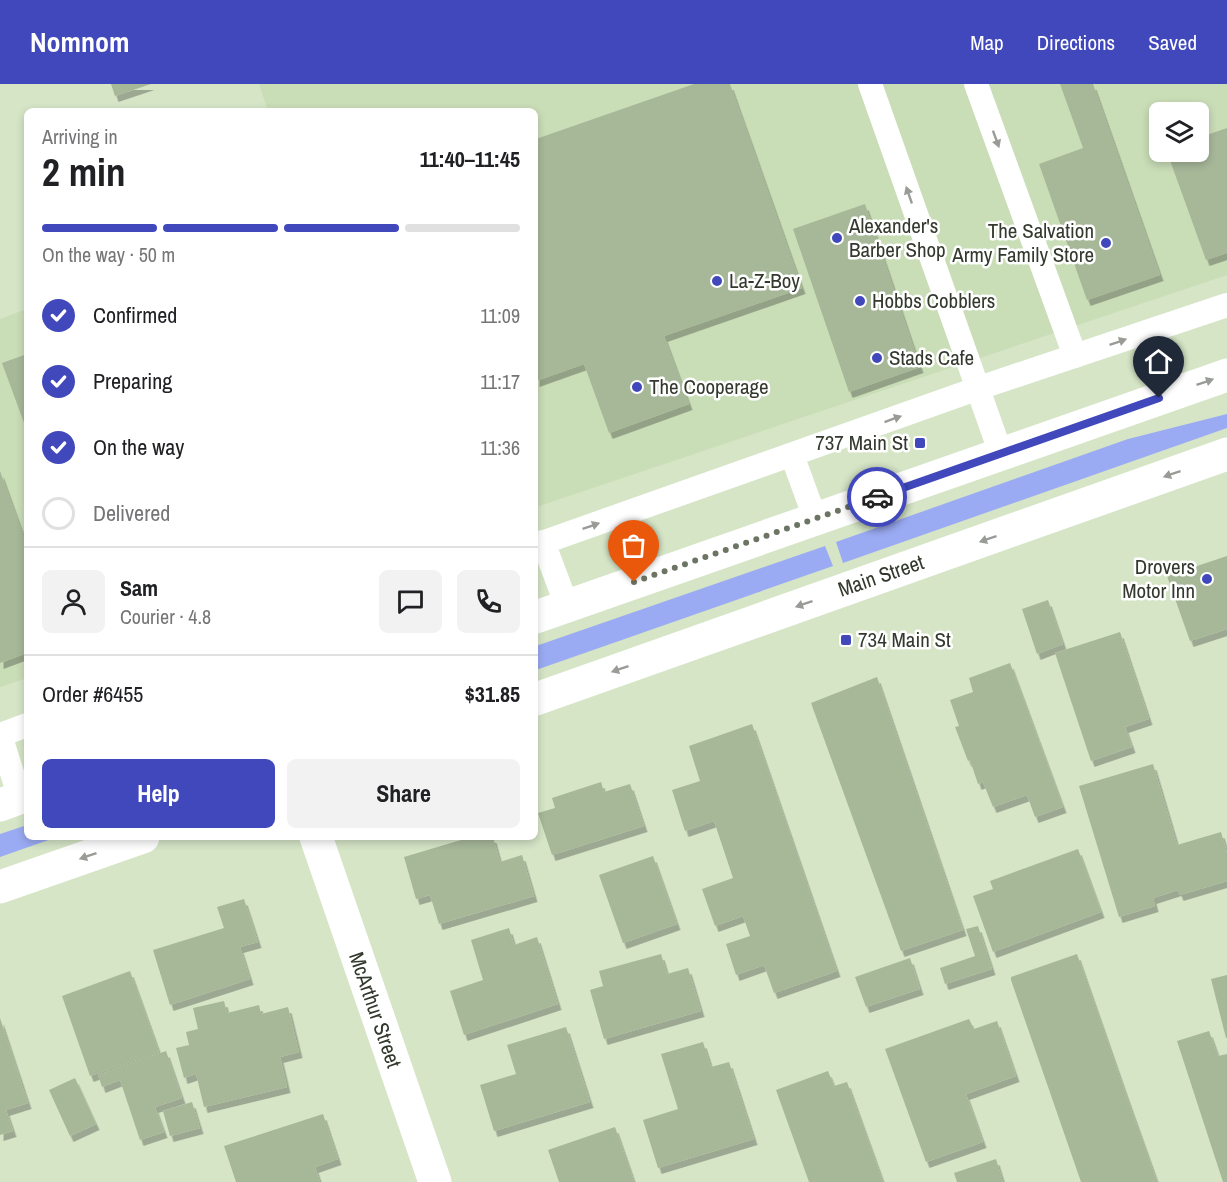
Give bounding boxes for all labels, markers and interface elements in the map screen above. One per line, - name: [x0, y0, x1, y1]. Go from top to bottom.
- text: Nomnom: [30, 23, 130, 61]
- text: Map: [970, 28, 1004, 57]
- text: Directions: [1037, 28, 1115, 57]
- text: Saved: [1148, 28, 1197, 57]
- map controls: [1149, 102, 1209, 162]
- button: layers: [1149, 102, 1209, 162]
- text: Arriving in: [42, 123, 118, 150]
- one-way arrow: [992, 130, 1001, 148]
- text: 11:40–11:45: [420, 144, 520, 174]
- text: 2 min: [42, 146, 126, 198]
- one-way arrow: [904, 186, 914, 204]
- place label: Alexander's Barber Shop: [848, 211, 946, 264]
- place label: The Salvation Army Family Store: [951, 216, 1094, 269]
- marker: Alexander's Barber Shop: [830, 231, 844, 245]
- marker: The Salvation Army Family Store: [1099, 236, 1113, 250]
- text: On the way · 50 m: [42, 241, 175, 268]
- place label: La-Z-Boy: [729, 266, 800, 295]
- marker: La-Z-Boy: [710, 274, 724, 288]
- place label: Hobbs Cobblers: [872, 286, 995, 315]
- marker: Hobbs Cobblers: [853, 294, 867, 308]
- icon: check: [42, 299, 75, 332]
- text: Confirmed: [93, 300, 177, 330]
- text: 11:09: [480, 302, 520, 329]
- one-way arrow: [1109, 336, 1127, 346]
- pin: [1133, 336, 1184, 398]
- place label: Stads Cafe: [889, 343, 974, 372]
- icon: home: [1142, 345, 1175, 378]
- marker: Stads Cafe: [870, 351, 884, 365]
- icon: check: [42, 365, 75, 398]
- text: Preparing: [93, 366, 172, 396]
- text: 11:17: [480, 368, 520, 395]
- place label: The Cooperage: [649, 372, 769, 401]
- one-way arrow: [1196, 377, 1214, 387]
- marker: The Cooperage: [630, 380, 644, 394]
- one-way arrow: [884, 413, 902, 423]
- place label: 737 Main St: [815, 428, 908, 457]
- icon: check: [42, 431, 75, 464]
- text: On the way: [93, 432, 184, 462]
- text: 11:36: [480, 434, 520, 461]
- marker: 737 Main St: [913, 436, 927, 450]
- courier: [847, 467, 907, 527]
- one-way arrow: [1163, 469, 1181, 479]
- icon: car: [861, 481, 894, 514]
- text: Delivered: [93, 498, 170, 528]
- one-way arrow: [582, 520, 600, 530]
- pin: [608, 520, 659, 582]
- icon: bag: [617, 529, 650, 562]
- one-way arrow: [979, 534, 997, 544]
- street label: Main Street: [834, 547, 928, 604]
- place label: Drovers Motor Inn: [1122, 552, 1195, 605]
- button: person: [42, 570, 105, 633]
- button: chat: [379, 570, 442, 633]
- button: phone: [457, 570, 520, 633]
- marker: Drovers Motor Inn: [1200, 572, 1214, 586]
- text: Sam: [120, 573, 158, 603]
- one-way arrow: [795, 599, 813, 609]
- text: Courier · 4.8: [120, 603, 211, 630]
- place label: 734 Main St: [858, 625, 951, 654]
- marker: 734 Main St: [839, 633, 853, 647]
- one-way arrow: [611, 664, 629, 674]
- text: Order #6455: [42, 679, 143, 709]
- text: $31.85: [465, 679, 520, 709]
- button: Help: [42, 759, 275, 828]
- button: Share: [287, 759, 520, 828]
- one-way arrow: [79, 852, 97, 862]
- street label: McArthur Street: [342, 948, 409, 1072]

